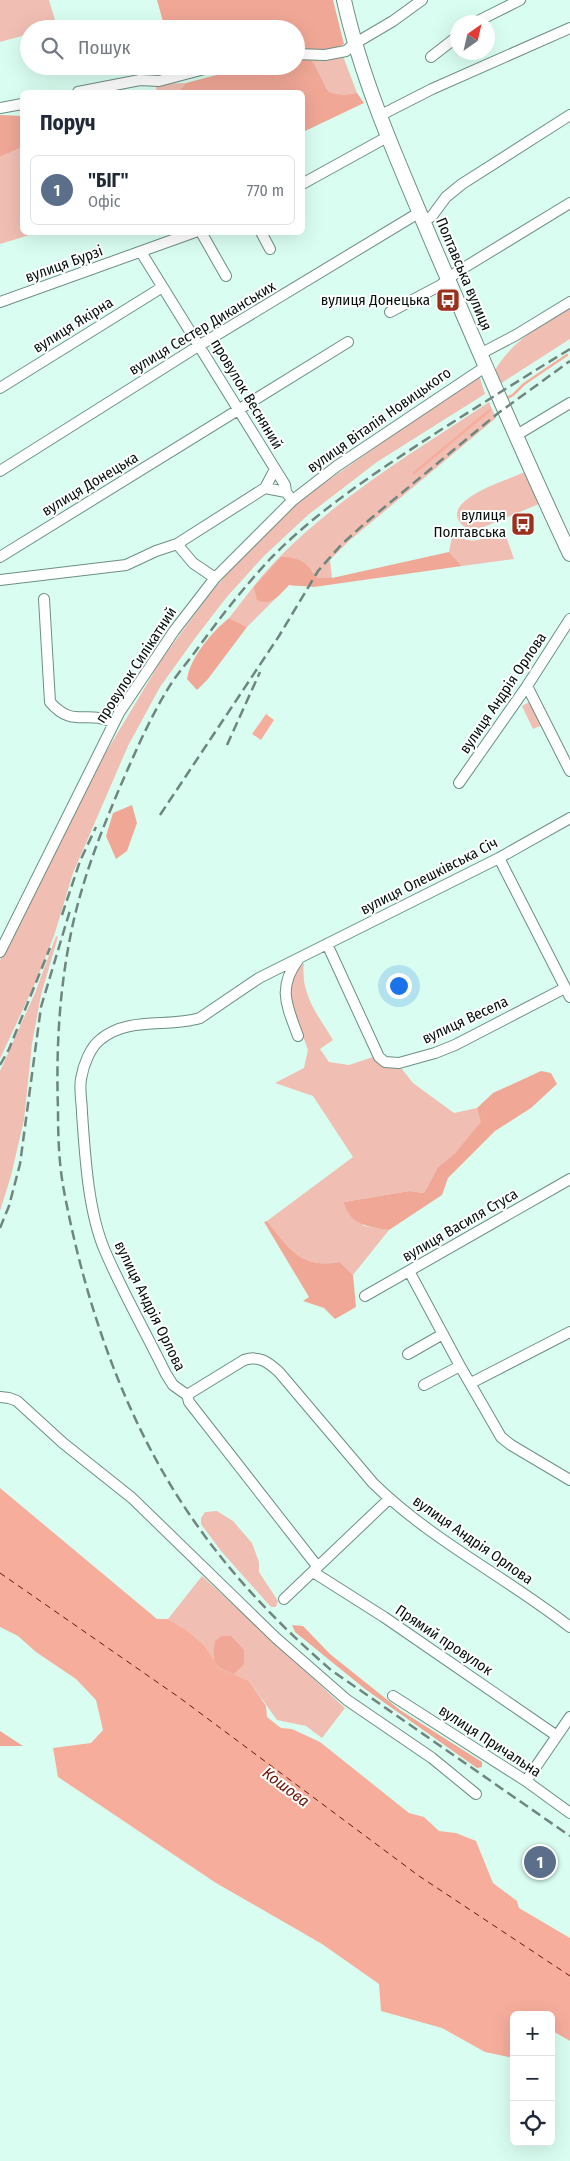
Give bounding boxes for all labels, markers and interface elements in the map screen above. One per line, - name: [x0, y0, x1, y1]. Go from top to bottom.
- north arrow: [450, 15, 495, 60]
- search box: [20, 20, 305, 75]
- icon: search: [38, 34, 66, 62]
- text: Пошук: [78, 36, 130, 59]
- text: Поруч: [40, 110, 96, 136]
- text: "БІГ": [88, 169, 129, 192]
- text: 1: [54, 181, 60, 200]
- text: 770 m: [247, 181, 284, 200]
- text: Офіс: [88, 192, 121, 211]
- street label: Полтавська вулиця: [432, 215, 496, 333]
- street label: вулиця Бурзі: [23, 242, 105, 286]
- street label: вулиця Сестер Диканських: [125, 277, 279, 379]
- bus stop icon: вулиця Донецька: [435, 287, 461, 313]
- place label: вулиця Донецька: [321, 291, 430, 309]
- street label: вулиця Якірна: [30, 293, 116, 357]
- street label: провулок Весняний: [207, 336, 287, 452]
- street label: вулиця Віталія Новицького: [304, 363, 454, 477]
- street label: вулиця Донецька: [39, 448, 141, 520]
- place label: вулиця Полтавська: [434, 506, 506, 541]
- bus stop icon: вулиця Полтавська: [510, 511, 536, 537]
- street label: провулок Силікатний: [92, 604, 180, 726]
- street label: вулиця Андрія Орлова: [456, 629, 550, 757]
- street label: вулиця Олешківська Січ: [357, 834, 501, 918]
- your location: [386, 973, 412, 999]
- street label: вулиця Весела: [419, 992, 511, 1048]
- street label: вулиця Василя Стуса: [399, 1185, 521, 1265]
- street label: вулиця Андрія Орлова: [111, 1238, 189, 1374]
- street label: вулиця Андрія Орлова: [410, 1492, 536, 1588]
- street label: Прямий провулок: [392, 1601, 496, 1679]
- street label: вулиця Причальна: [435, 1701, 545, 1781]
- water label: Кошова: [259, 1763, 313, 1811]
- pin: 1: [524, 1843, 556, 1881]
- map controls: [510, 2011, 555, 2146]
- button: +: [510, 2011, 555, 2056]
- button: −: [510, 2056, 555, 2101]
- button: locate: [510, 2101, 555, 2146]

